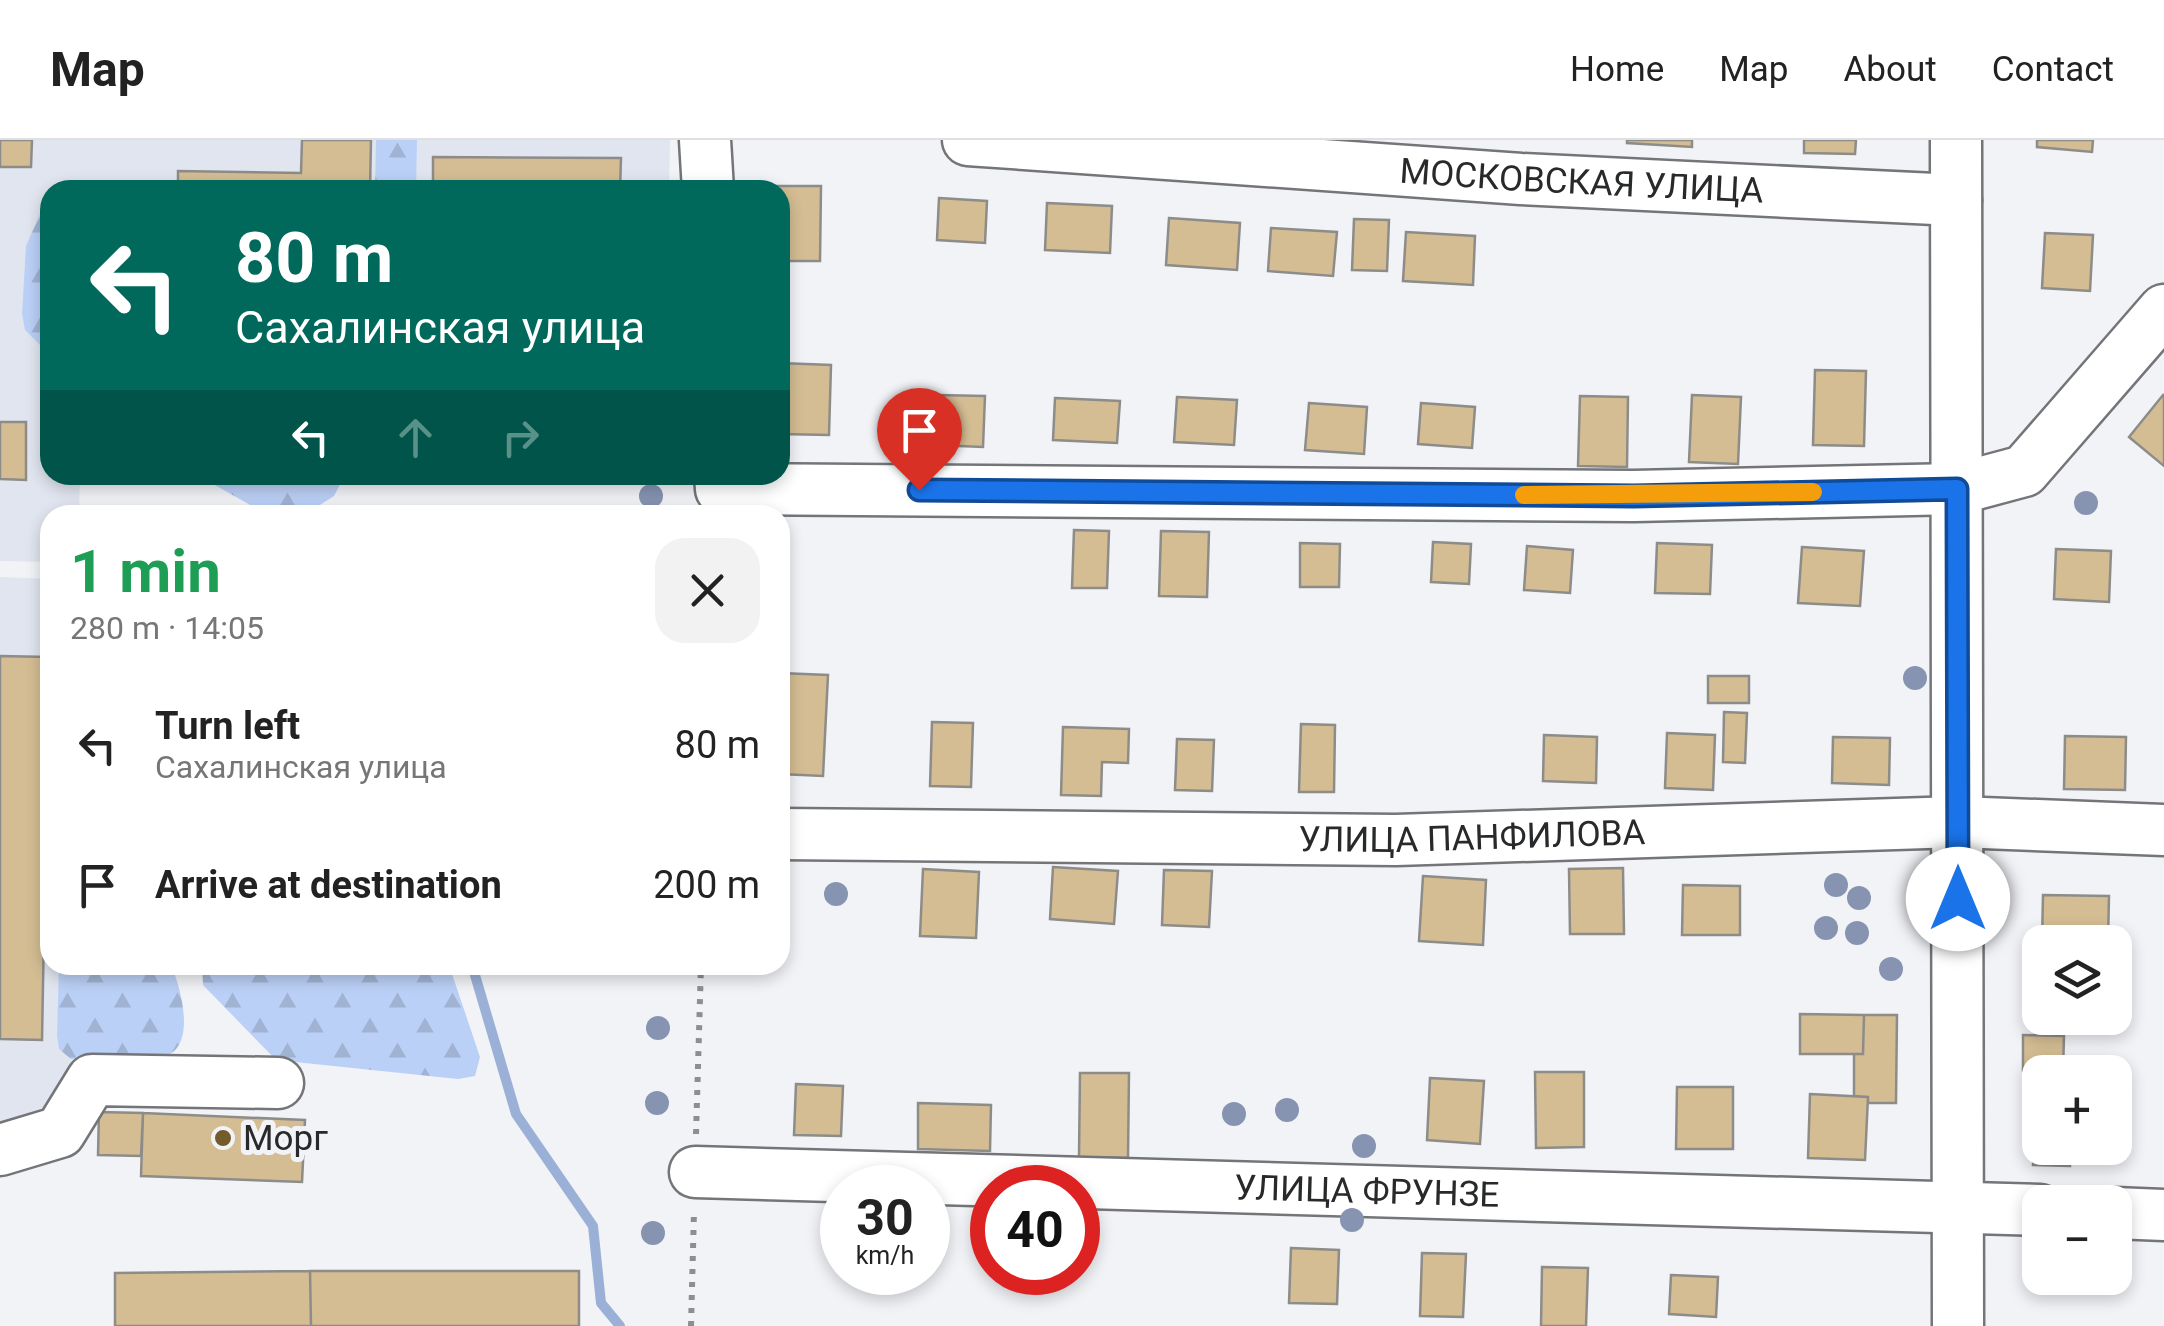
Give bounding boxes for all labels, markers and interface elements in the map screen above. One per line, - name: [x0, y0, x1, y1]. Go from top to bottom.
- text: Map: [50, 41, 145, 98]
- text: Home: [1570, 49, 1664, 90]
- text: Map: [1719, 49, 1788, 90]
- text: About: [1843, 49, 1937, 90]
- text: Contact: [1992, 49, 2114, 90]
- street label: МОСКОВСКАЯ УЛИЦА: [1398, 150, 1765, 211]
- text: 80 m: [235, 217, 393, 299]
- icon: left: [70, 220, 200, 350]
- text: Сахалинская улица: [235, 301, 645, 354]
- pin: [877, 388, 962, 491]
- icon: arrive: [892, 403, 947, 458]
- icon: left: [283, 410, 338, 465]
- icon: ahead: [388, 410, 443, 465]
- icon: right: [493, 410, 548, 465]
- text: 1 min: [70, 536, 221, 607]
- button: close: [655, 538, 760, 643]
- text: 280 m · 14:05: [70, 609, 264, 647]
- text: Turn left: [155, 704, 300, 748]
- icon: left: [70, 718, 125, 773]
- text: 80 m: [675, 723, 760, 767]
- text: Сахалинская улица: [155, 748, 447, 786]
- street label: УЛИЦА ПАНФИЛОВА: [1298, 812, 1646, 861]
- position arrow: [1906, 847, 2010, 951]
- icon: arrive: [70, 858, 125, 913]
- text: Arrive at destination: [155, 863, 502, 907]
- text: 200 m: [653, 863, 760, 907]
- map controls: [2022, 925, 2132, 1295]
- button: layers: [2022, 925, 2132, 1035]
- button: +: [2022, 1055, 2132, 1165]
- place label: Морг: [243, 1118, 328, 1159]
- marker: Морг: [212, 1127, 234, 1149]
- speed limit sign: 40: [970, 1165, 1100, 1295]
- street label: УЛИЦА ФРУНЗЕ: [1234, 1167, 1500, 1215]
- button: −: [2022, 1185, 2132, 1295]
- text: 30: [856, 1189, 914, 1247]
- text: km/h: [856, 1241, 914, 1270]

